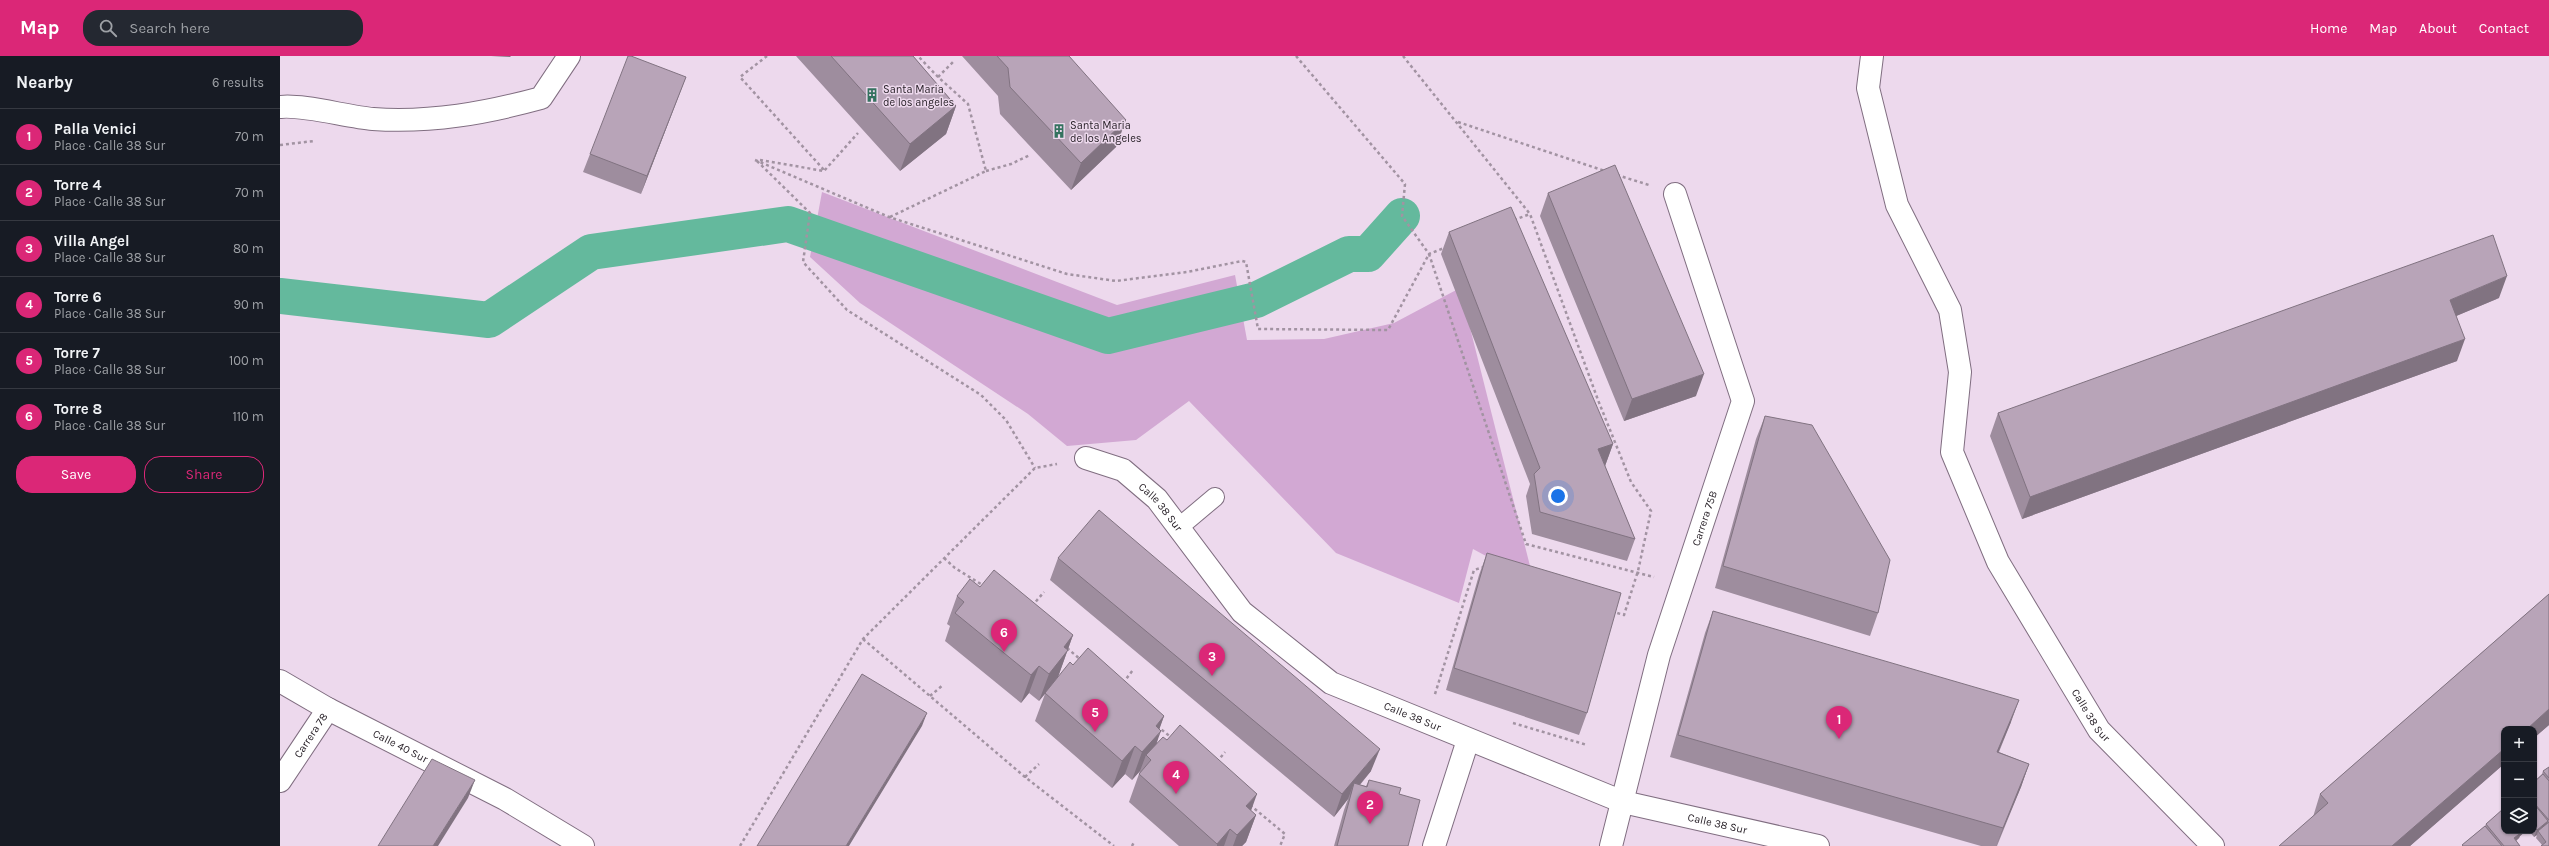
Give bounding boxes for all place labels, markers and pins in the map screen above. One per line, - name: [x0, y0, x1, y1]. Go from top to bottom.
- place label: Santa Maria de los angeles: [883, 83, 955, 109]
- building icon: Santa Maria de los angeles: [864, 87, 880, 103]
- place label: Santa Maria de los Angeles: [1070, 119, 1142, 145]
- building icon: Santa Maria de los Angeles: [1051, 123, 1067, 139]
- pin: 6: [991, 619, 1017, 652]
- pin: 3: [1199, 643, 1225, 676]
- pin: 5: [1082, 699, 1108, 732]
- pin: 1: [1826, 706, 1852, 739]
- pin: 4: [1163, 761, 1189, 794]
- pin: 2: [1357, 791, 1383, 824]

